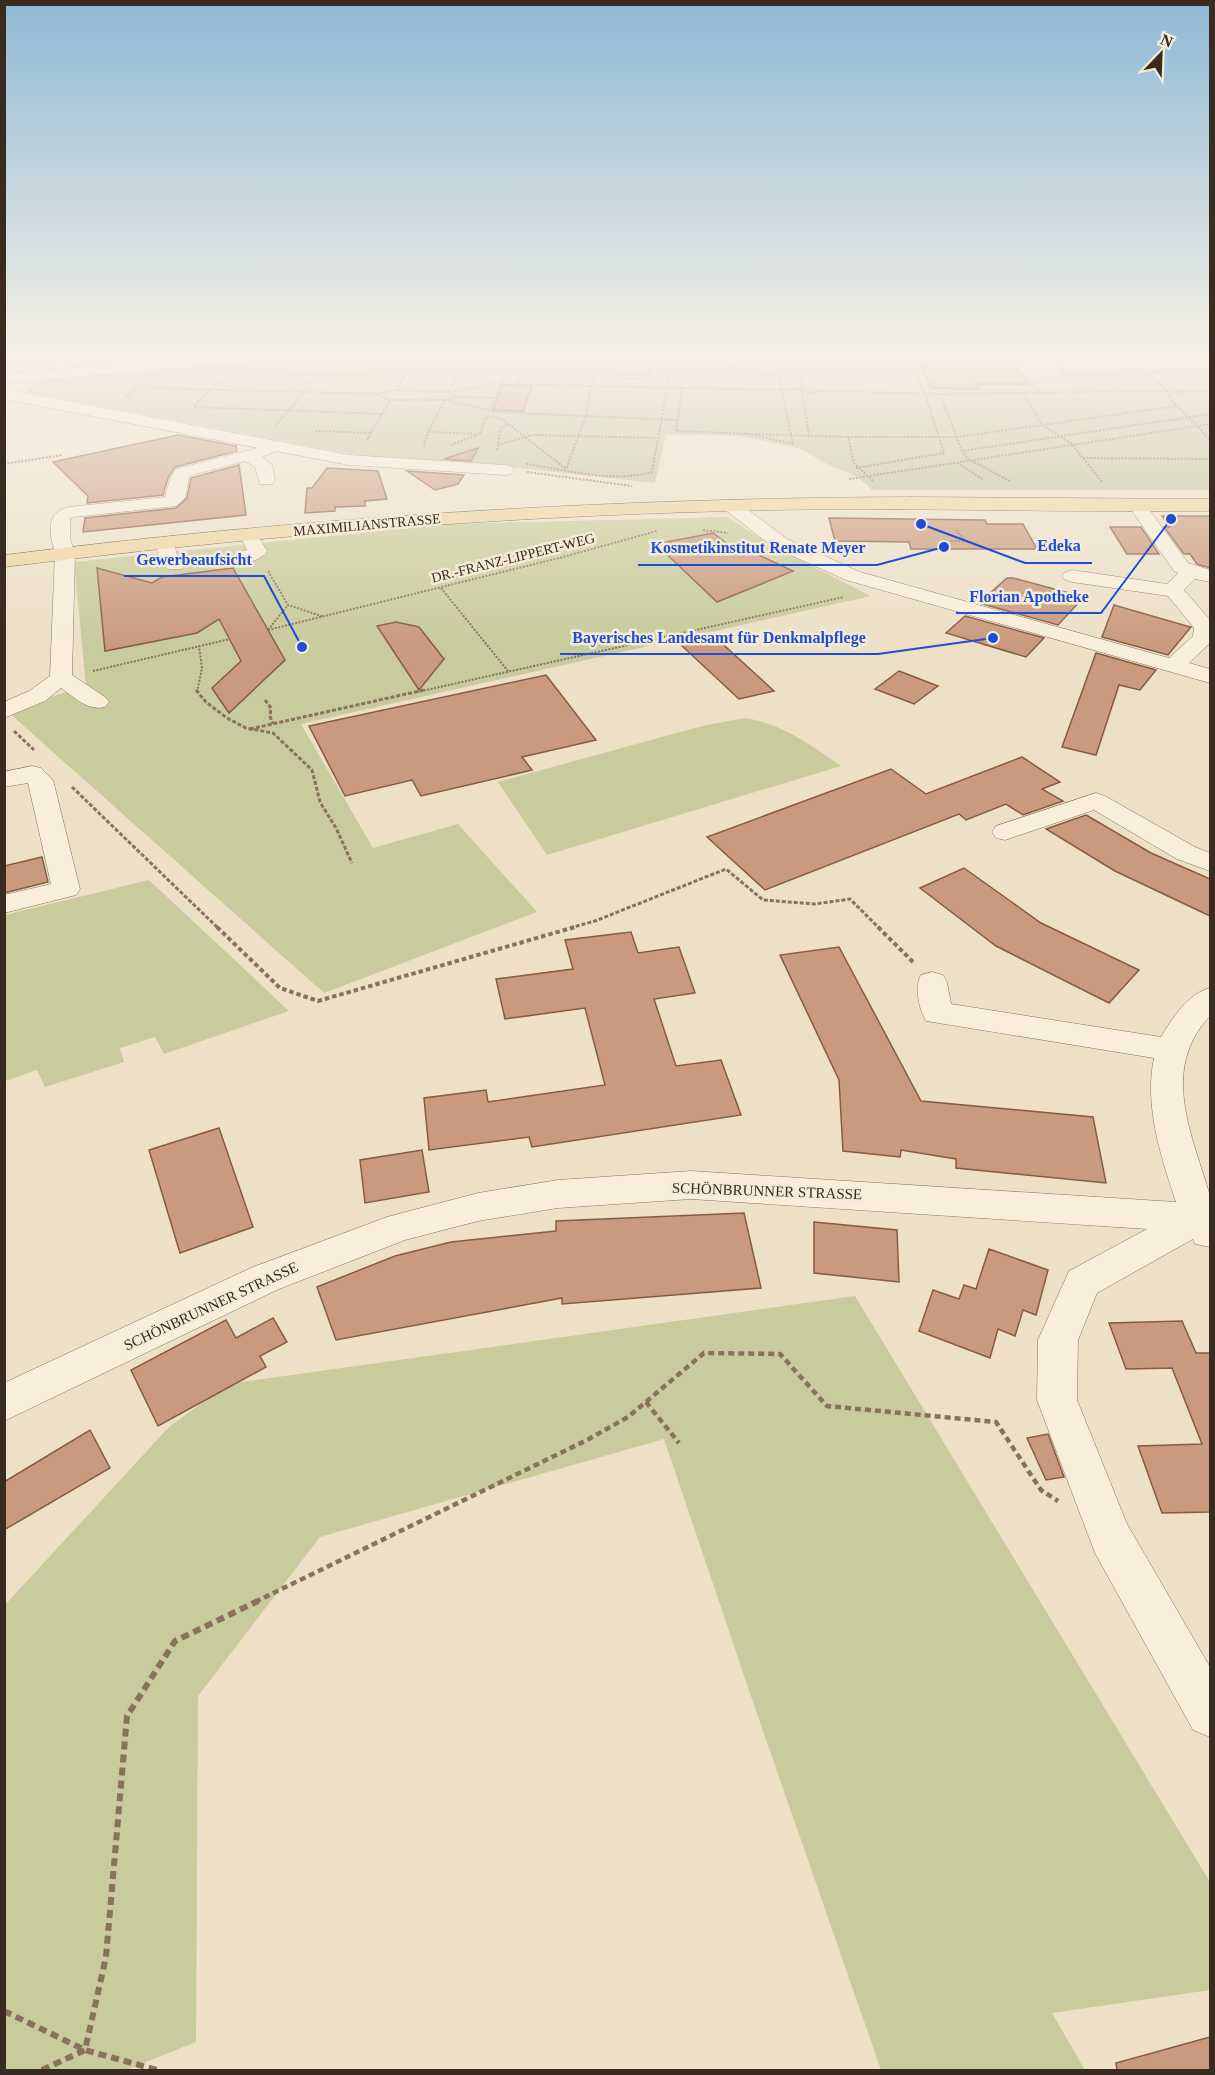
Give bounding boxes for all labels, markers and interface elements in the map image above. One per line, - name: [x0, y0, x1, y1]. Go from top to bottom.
- north arrow: [1131, 24, 1191, 84]
- text: N: [1158, 31, 1176, 51]
- street label: MAXIMILIANSTRASSE: [293, 511, 441, 539]
- callout: Edeka: [1025, 529, 1092, 563]
- street label: DR.-FRANZ-LIPPERT-WEG: [430, 530, 596, 586]
- callout: Kosmetikinstitut Renate Meyer: [638, 531, 877, 565]
- text: Edeka: [1037, 537, 1081, 554]
- text: Kosmetikinstitut Renate Meyer: [650, 539, 866, 557]
- callout: Gewerbeaufsicht: [124, 542, 264, 576]
- text: Gewerbeaufsicht: [136, 551, 252, 568]
- callout: Florian Apotheke: [956, 579, 1101, 613]
- text: Florian Apotheke: [969, 588, 1089, 606]
- callout: Bayerisches Landesamt für Denkmalpflege: [560, 620, 878, 654]
- text: Bayerisches Landesamt für Denkmalpflege: [572, 629, 866, 647]
- street label: SCHÖNBRUNNER STRASSE: [672, 1180, 862, 1202]
- street label: SCHÖNBRUNNER STRASSE: [121, 1259, 301, 1353]

